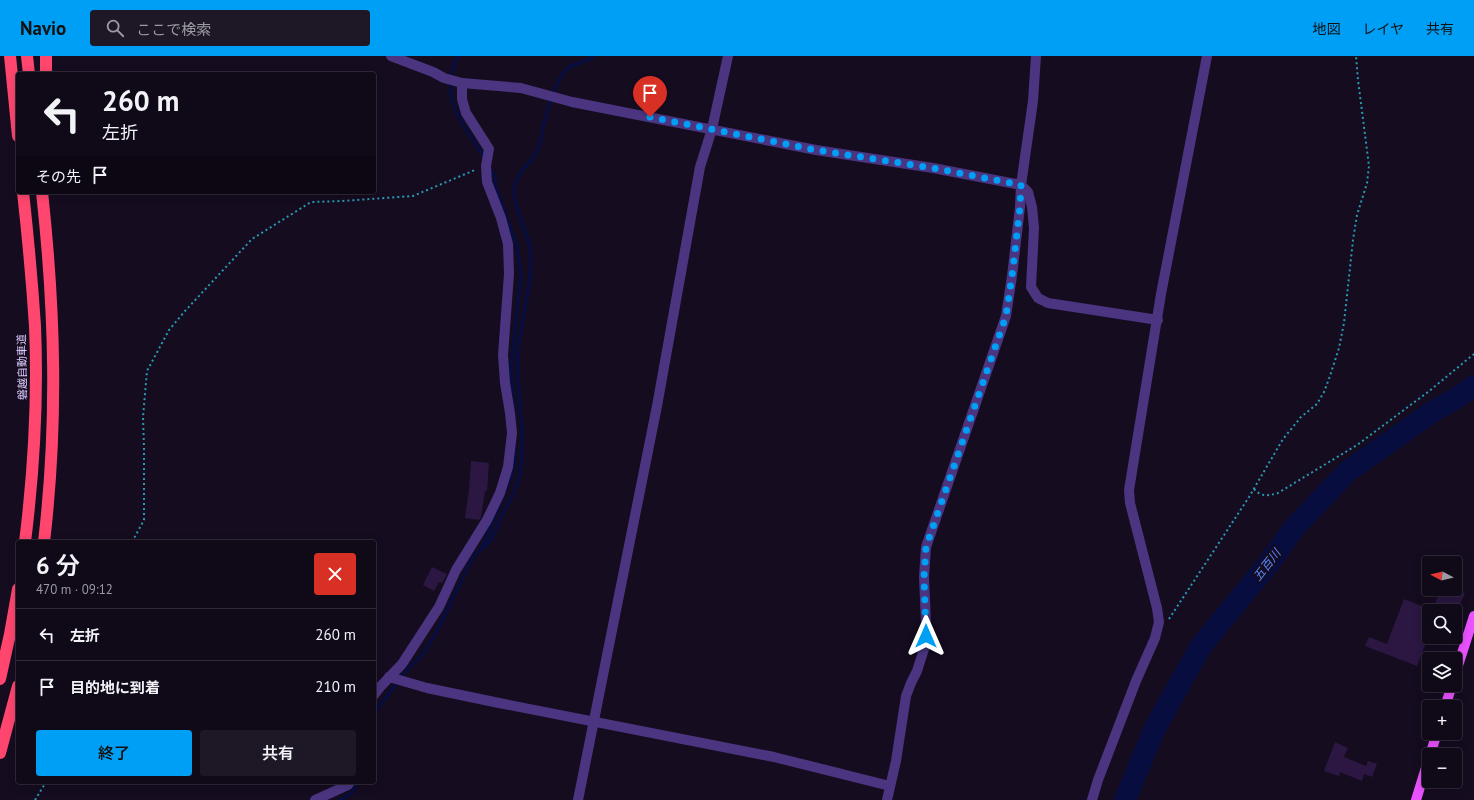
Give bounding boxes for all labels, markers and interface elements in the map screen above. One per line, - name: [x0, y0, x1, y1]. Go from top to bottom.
- search box: [90, 10, 370, 46]
- text: Navio: [20, 16, 66, 40]
- icon: search: [104, 17, 126, 39]
- text: ここで検索: [136, 20, 211, 39]
- text: 地図: [1312, 20, 1340, 38]
- text: レイヤ: [1362, 20, 1404, 38]
- text: 共有: [1426, 20, 1454, 38]
- pin: [633, 76, 667, 117]
- text: 260 m: [102, 82, 179, 119]
- icon: arrive: [639, 82, 661, 104]
- icon: left: [36, 88, 88, 140]
- text: 左折: [102, 121, 138, 144]
- icon: arrive: [89, 164, 111, 186]
- text: その先: [36, 167, 81, 186]
- street label: 磐越自動車道: [14, 334, 30, 400]
- water label: 五百川: [1250, 544, 1285, 583]
- text: 6 分: [36, 550, 80, 581]
- button: close: [314, 553, 356, 595]
- north arrow: [1422, 556, 1462, 596]
- map controls: [1422, 556, 1462, 788]
- text: 470 m · 09:12: [36, 581, 113, 598]
- button: search: [1422, 604, 1462, 644]
- position arrow: [905, 615, 947, 657]
- icon: left: [36, 624, 58, 646]
- text: 260 m: [315, 625, 356, 644]
- text: 左折: [70, 626, 100, 645]
- button: layers: [1422, 652, 1462, 692]
- icon: arrive: [36, 676, 58, 698]
- text: 210 m: [315, 677, 356, 696]
- text: 目的地に到着: [70, 678, 160, 697]
- button: +: [1422, 700, 1462, 740]
- button: 終了: [36, 730, 192, 776]
- button: 共有: [200, 730, 356, 776]
- button: −: [1422, 748, 1462, 788]

